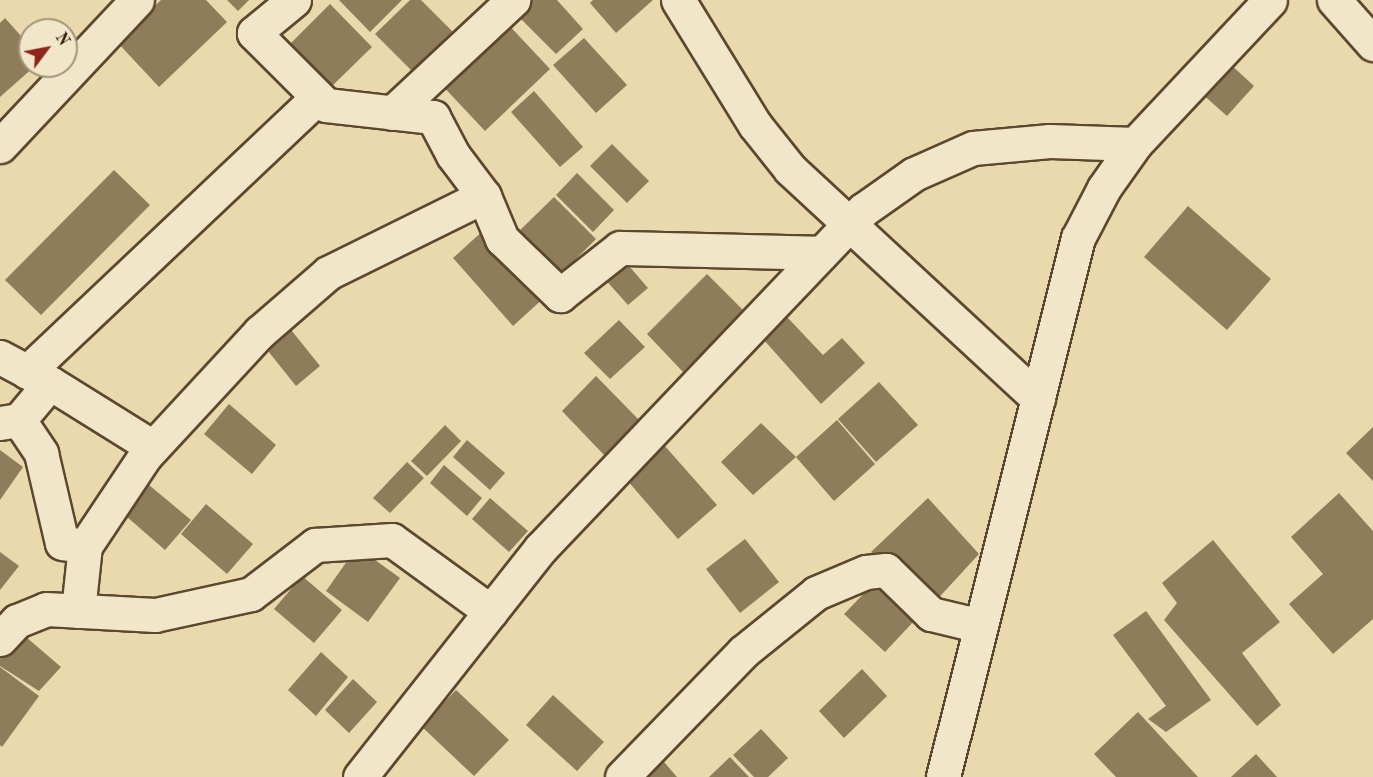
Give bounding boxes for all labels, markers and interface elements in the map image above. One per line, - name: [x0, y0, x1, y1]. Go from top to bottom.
- north arrow: [18, 18, 78, 78]
- text: N: [52, 30, 72, 49]

